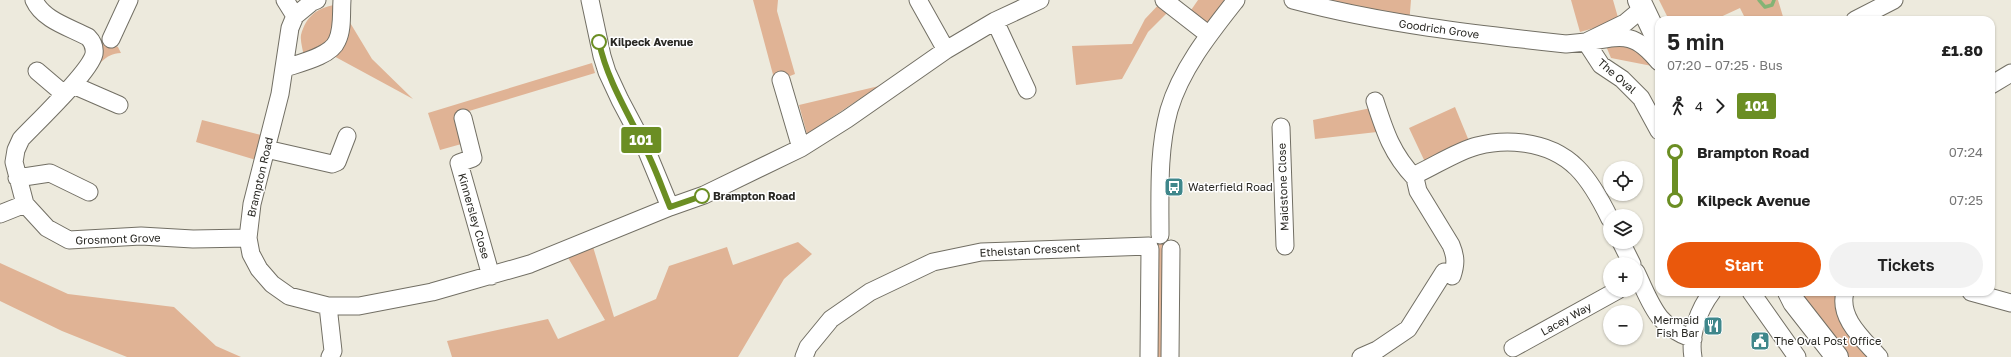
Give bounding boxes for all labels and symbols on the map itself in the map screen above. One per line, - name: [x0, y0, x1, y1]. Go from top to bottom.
- street label: Goodrich Grove: [1398, 16, 1480, 41]
- marker: Kilpeck Avenue: [591, 34, 607, 50]
- place label: Kilpeck Avenue: [610, 35, 694, 48]
- street label: The Oval: [1596, 55, 1639, 96]
- line badge: 101: [618, 127, 664, 153]
- street label: Brampton Road: [244, 136, 275, 218]
- street label: Maidstone Close: [1274, 143, 1291, 231]
- street label: Kinnersley Close: [456, 171, 493, 260]
- bus stop icon: Waterfield Road: [1163, 176, 1185, 198]
- place label: Waterfield Road: [1188, 180, 1273, 193]
- marker: Brampton Road: [694, 188, 710, 204]
- place label: Brampton Road: [713, 189, 795, 202]
- street label: Grosmont Grove: [75, 231, 161, 246]
- street label: Ethelstan Crescent: [979, 240, 1081, 259]
- street label: Lacey Way: [1538, 299, 1593, 338]
- place label: Mermaid Fish Bar: [1653, 313, 1700, 339]
- restaurant icon: Mermaid Fish Bar: [1702, 315, 1724, 337]
- public building icon: The Oval Post Office: [1749, 330, 1771, 352]
- place label: The Oval Post Office: [1774, 334, 1881, 347]

